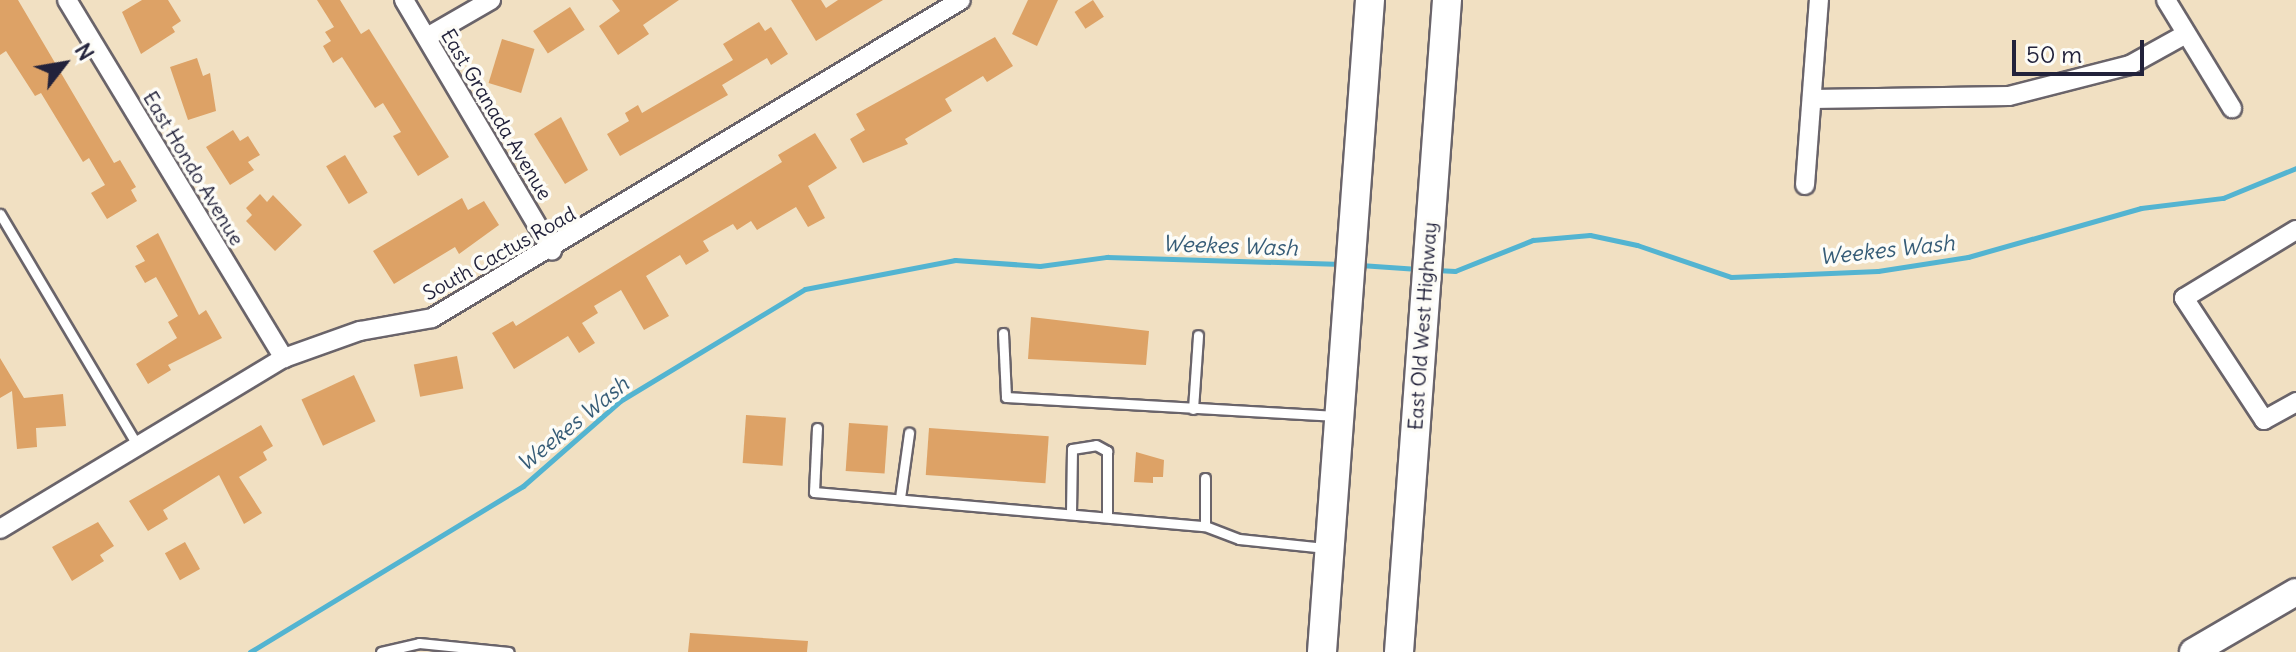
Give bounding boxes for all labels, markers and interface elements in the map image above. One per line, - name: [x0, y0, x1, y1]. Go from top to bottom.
- north arrow: [24, 24, 104, 104]
- street label: East Granada Avenue: [436, 24, 558, 204]
- scale bar: [2016, 24, 2148, 74]
- text: N: [69, 38, 100, 65]
- text: 50 m: [2026, 39, 2082, 69]
- street label: East Hondo Avenue: [139, 87, 249, 249]
- street label: South Cactus Road: [419, 201, 579, 305]
- street label: East Old West Highway: [1403, 221, 1441, 431]
- water label: Weekes Wash: [1162, 230, 1298, 262]
- water label: Weekes Wash: [1818, 230, 1956, 270]
- water label: Weekes Wash: [512, 371, 634, 477]

